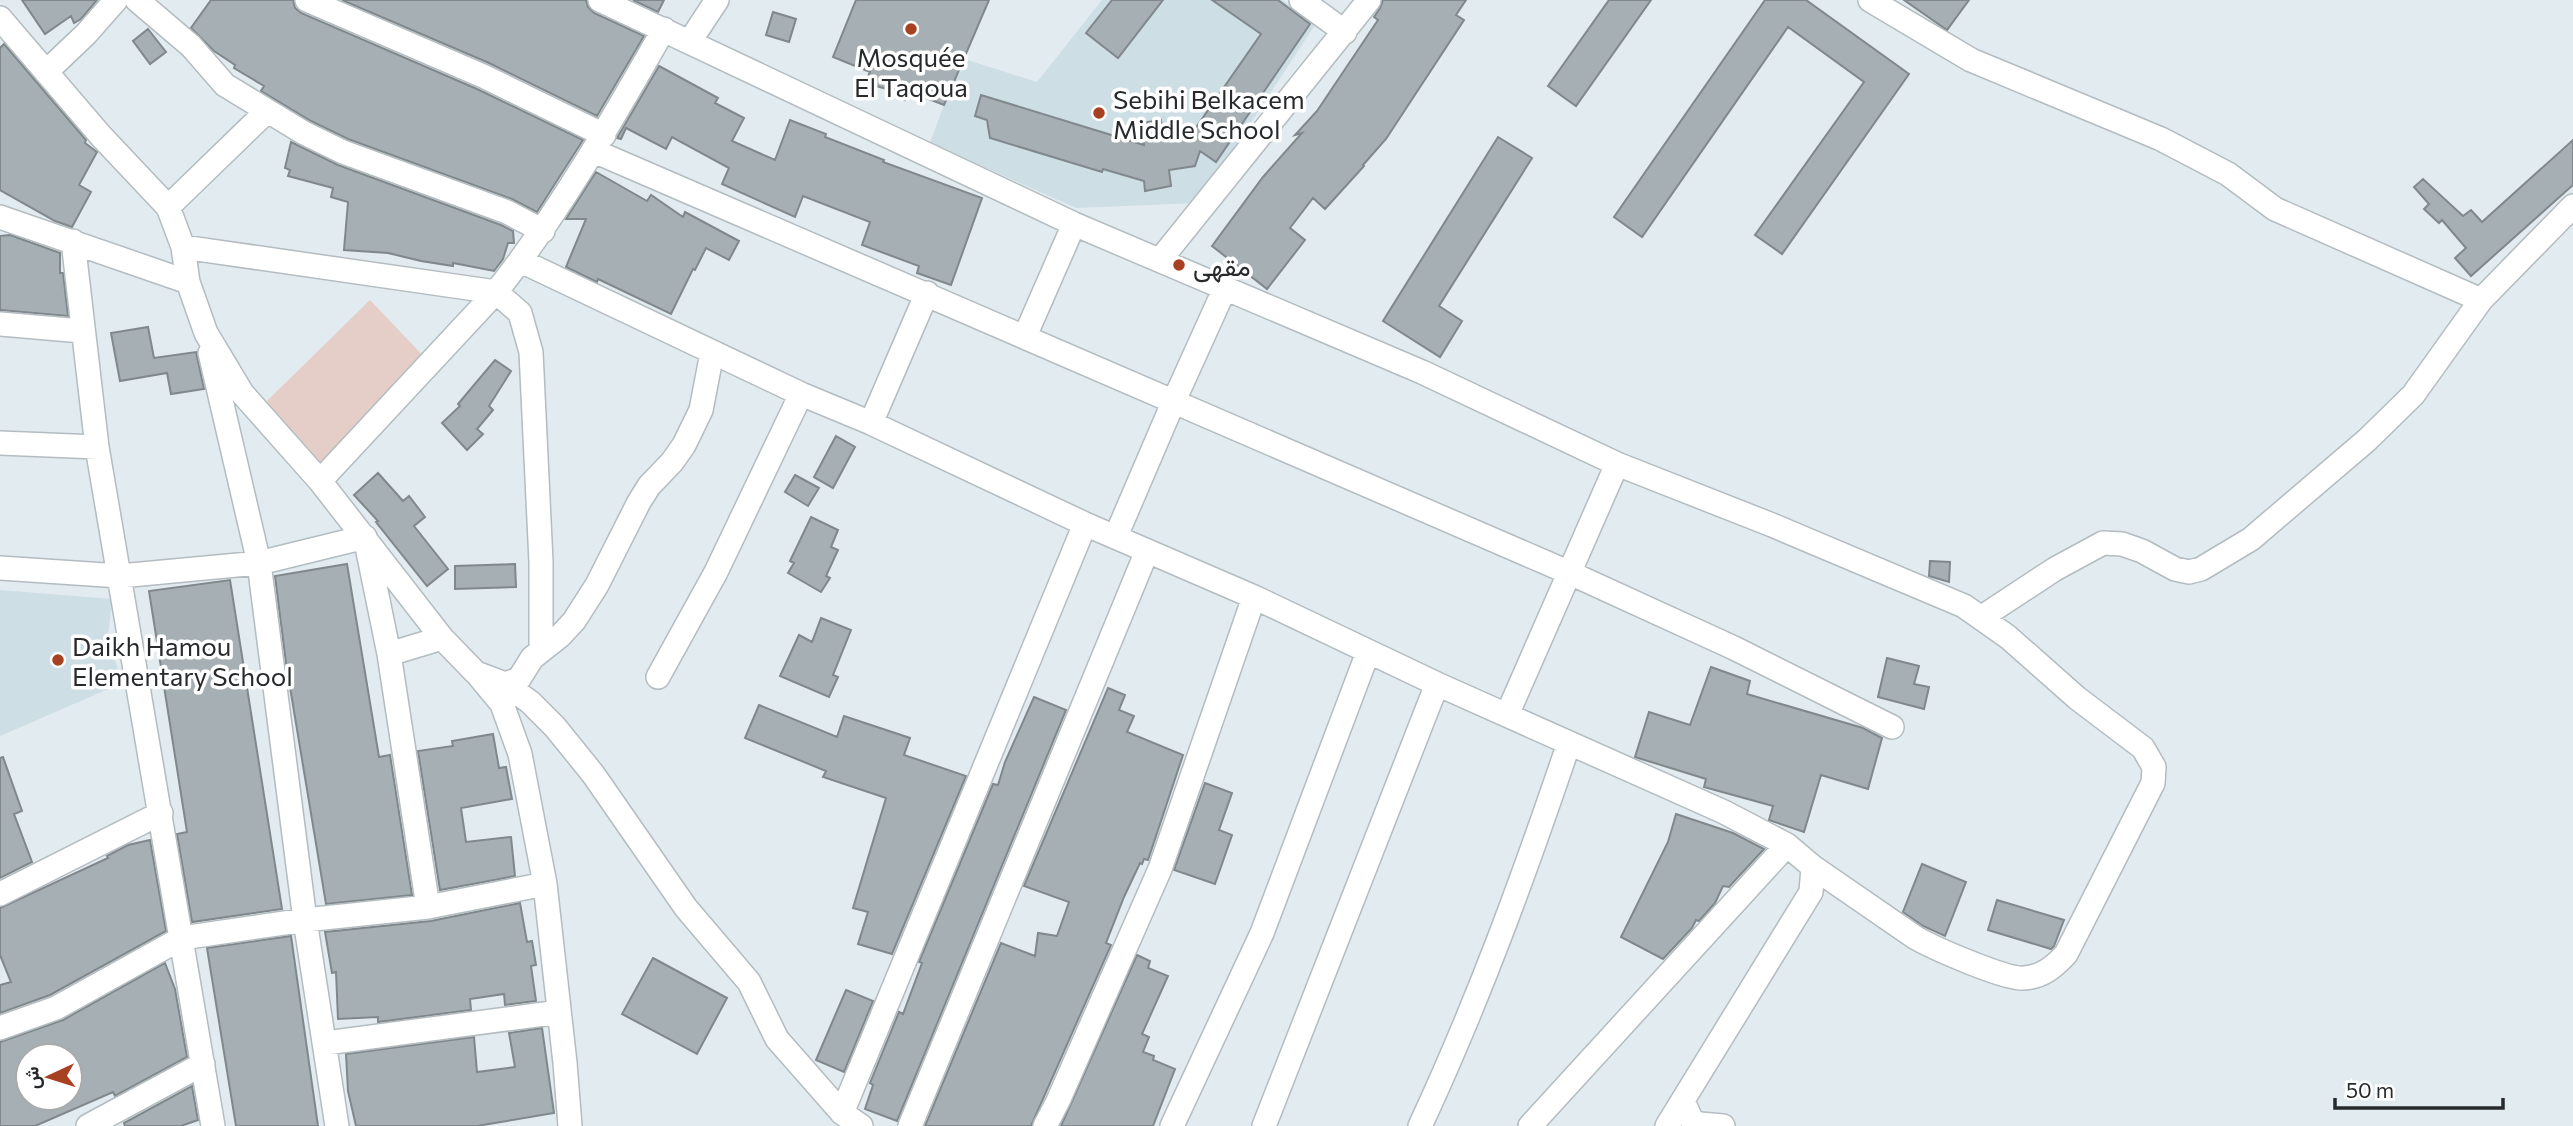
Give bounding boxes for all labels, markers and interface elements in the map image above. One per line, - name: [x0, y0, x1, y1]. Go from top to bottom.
- marker: Mosquée El Taqoua: [903, 21, 919, 37]
- place label: Mosquée El Taqoua: [854, 41, 968, 102]
- place label: Sebihi Belkacem Middle School: [1113, 83, 1305, 144]
- marker: Sebihi Belkacem Middle School: [1091, 105, 1107, 121]
- place label: مقهى: [1193, 250, 1251, 283]
- marker: مقهى: [1171, 257, 1187, 273]
- place label: Daikh Hamou Elementary School: [72, 630, 293, 691]
- marker: Daikh Hamou Elementary School: [50, 652, 66, 668]
- north arrow: [14, 1042, 84, 1112]
- text: ش: [19, 1066, 45, 1090]
- scale bar: [2335, 1066, 2503, 1110]
- text: 50 m: [2346, 1077, 2394, 1102]

